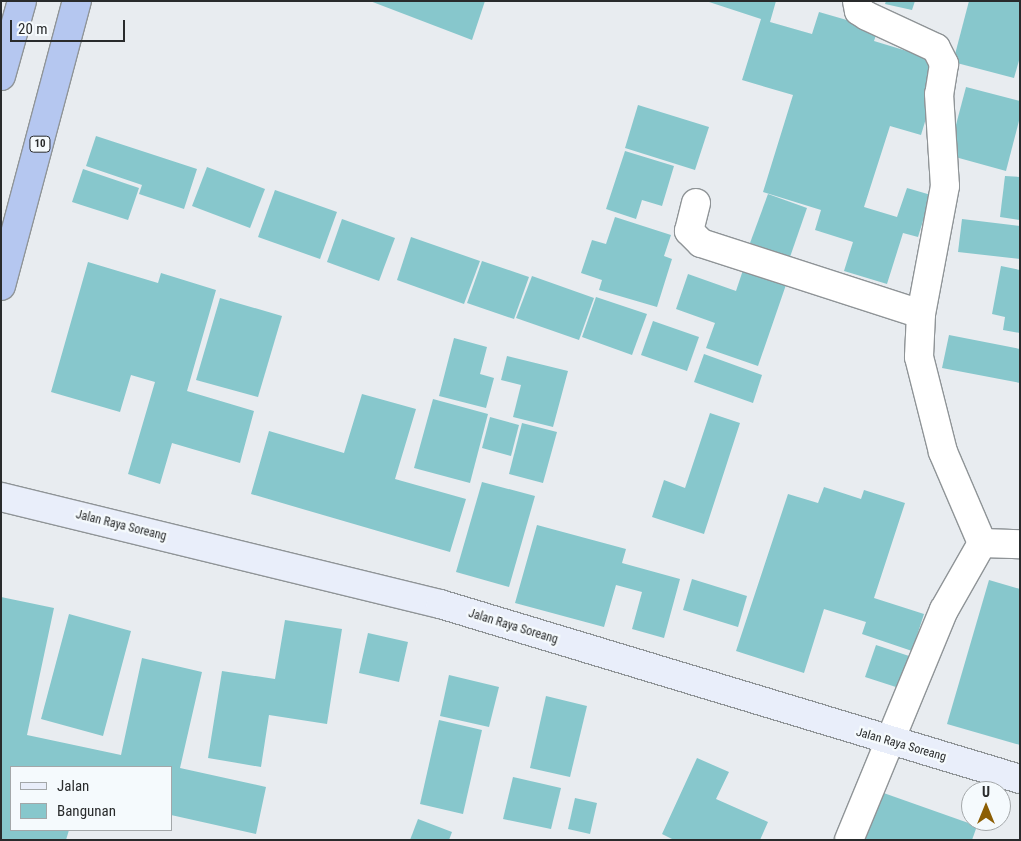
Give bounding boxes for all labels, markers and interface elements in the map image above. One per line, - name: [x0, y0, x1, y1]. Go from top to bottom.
- scale bar: [12, 10, 128, 42]
- text: 20 m: [18, 20, 48, 38]
- road number: 10: [29, 136, 51, 152]
- street label: Jalan Raya Soreang: [74, 508, 168, 544]
- street label: Jalan Raya Soreang: [466, 607, 560, 647]
- street label: Jalan Raya Soreang: [854, 725, 948, 765]
- legend: [10, 766, 172, 831]
- text: Jalan: [57, 777, 89, 795]
- north arrow: [961, 781, 1011, 831]
- text: U: [982, 784, 990, 800]
- text: Bangunan: [57, 802, 116, 820]

